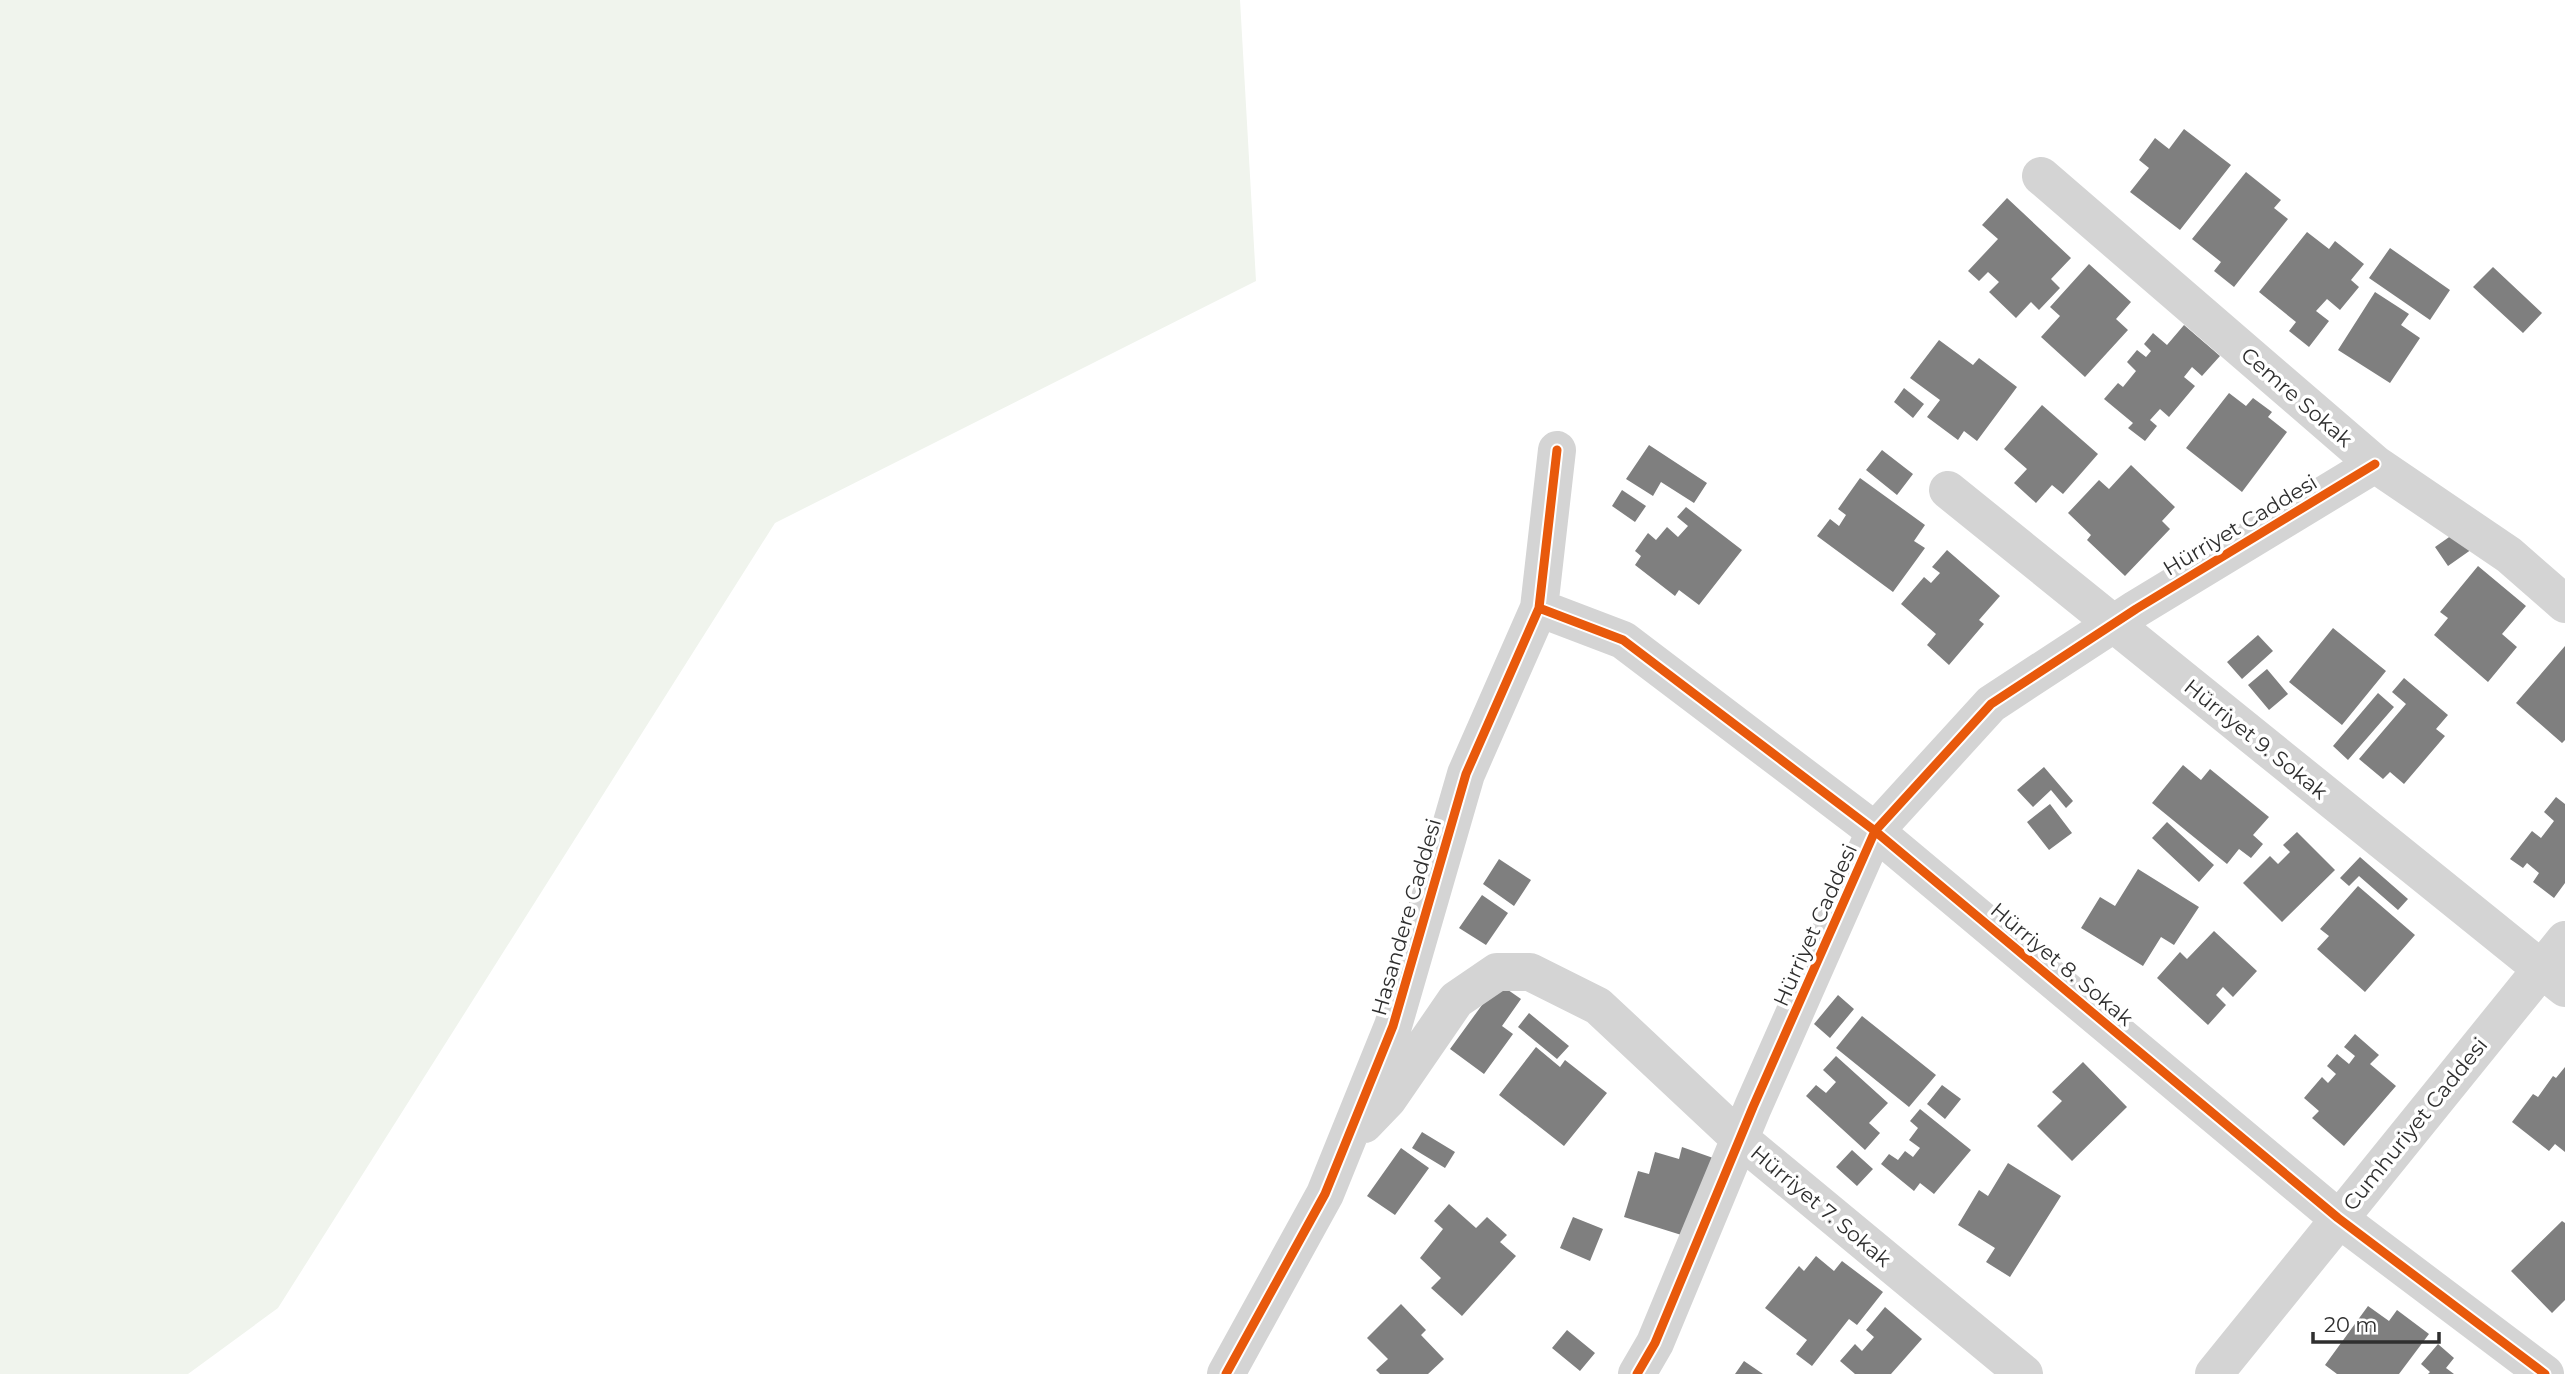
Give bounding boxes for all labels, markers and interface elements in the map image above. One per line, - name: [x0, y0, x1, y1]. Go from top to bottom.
- street label: Cemre Sokak: [2236, 342, 2358, 452]
- street label: Hürriyet Caddesi: [2158, 469, 2322, 581]
- street label: Hürriyet 9. Sokak: [2179, 674, 2333, 805]
- street label: Hasandere Caddesi: [1366, 816, 1446, 1018]
- street label: Hürriyet Caddesi: [1768, 840, 1862, 1010]
- street label: Hürriyet 8. Sokak: [1986, 897, 2139, 1031]
- street label: Cumhuriyet Caddesi: [2338, 1033, 2492, 1215]
- street label: Hürriyet 7. Sokak: [1746, 1140, 1897, 1272]
- scale bar: [2313, 1300, 2439, 1344]
- text: 20 m: [2324, 1312, 2378, 1337]

